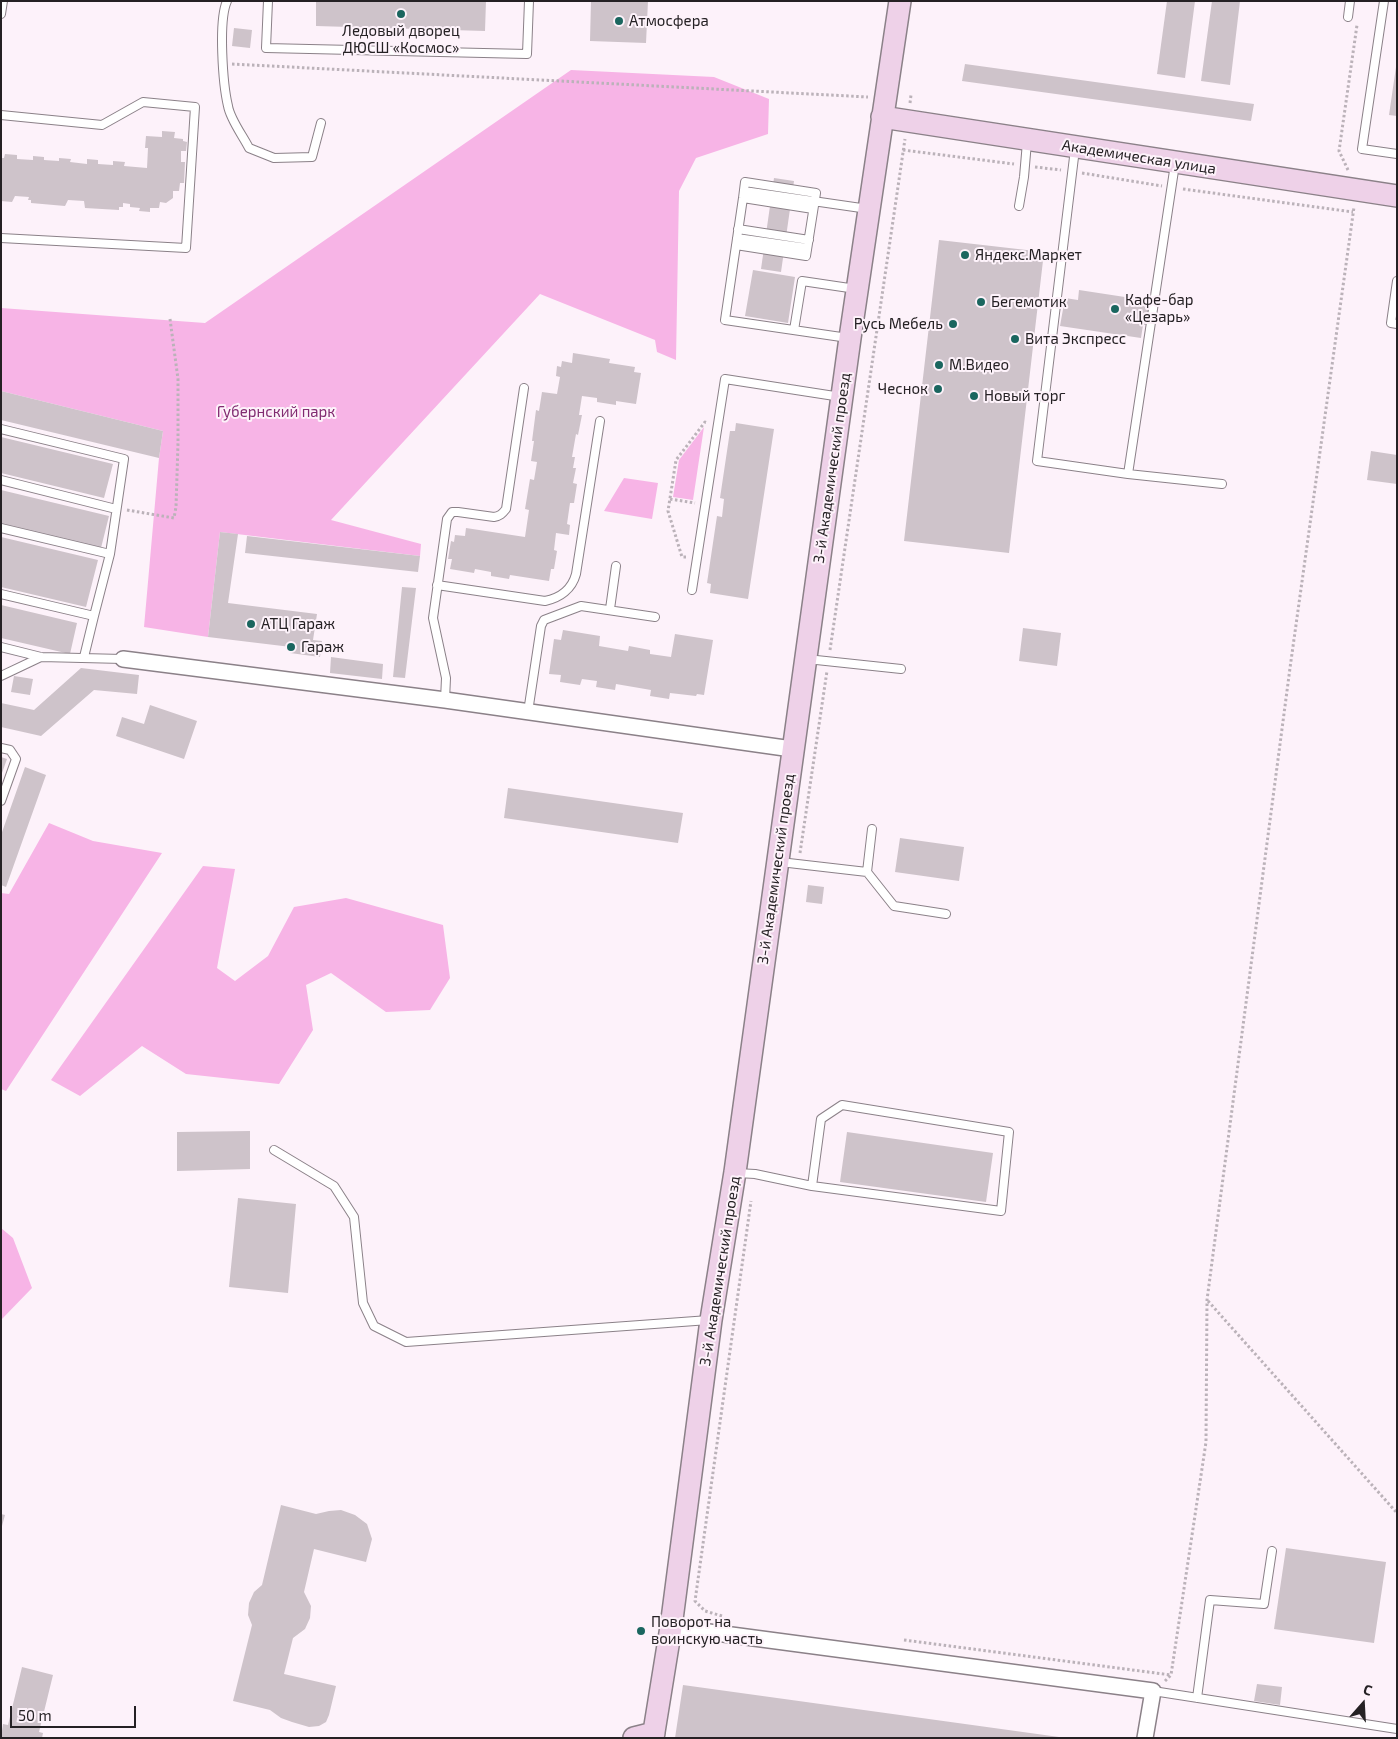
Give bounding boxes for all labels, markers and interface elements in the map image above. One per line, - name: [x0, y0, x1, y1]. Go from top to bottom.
- marker: Ледовый дворец ДЮСШ «Космос»: [395, 8, 407, 20]
- place label: Атмосфера: [629, 12, 709, 30]
- marker: Атмосфера: [613, 15, 625, 27]
- place label: Ледовый дворец ДЮСШ «Космос»: [342, 22, 460, 57]
- street label: Академическая улица: [1061, 136, 1217, 178]
- place label: Яндекс.Маркет: [975, 246, 1082, 264]
- marker: Яндекс.Маркет: [959, 249, 971, 261]
- place label: Кафе-бар «Цезарь»: [1125, 291, 1194, 326]
- place label: Бегемотик: [991, 293, 1067, 311]
- marker: Бегемотик: [975, 296, 987, 308]
- marker: Кафе-бар «Цезарь»: [1109, 303, 1121, 315]
- place label: Русь Мебель: [854, 315, 943, 333]
- marker: Русь Мебель: [947, 318, 959, 330]
- place label: Вита Экспресс: [1025, 330, 1126, 348]
- marker: Вита Экспресс: [1009, 333, 1021, 345]
- place label: М.Видео: [949, 356, 1009, 374]
- marker: М.Видео: [933, 359, 945, 371]
- street label: 3-й Академический проезд: [810, 371, 854, 565]
- place label: Чеснок: [878, 380, 928, 398]
- marker: Чеснок: [932, 383, 944, 395]
- place label: Новый торг: [984, 387, 1065, 405]
- marker: Новый торг: [968, 390, 980, 402]
- park label: Губернский парк: [217, 403, 335, 421]
- place label: АТЦ Гараж: [261, 615, 335, 633]
- marker: АТЦ Гараж: [245, 618, 257, 630]
- place label: Гараж: [301, 638, 344, 656]
- marker: Гараж: [285, 641, 297, 653]
- street label: 3-й Академический проезд: [754, 772, 798, 966]
- street label: 3-й Академический проезд: [696, 1175, 744, 1367]
- place label: Поворот на воинскую часть: [651, 1613, 763, 1648]
- marker: Поворот на воинскую часть: [635, 1625, 647, 1637]
- north arrow: [1338, 1679, 1388, 1729]
- text: С: [1361, 1680, 1375, 1699]
- scale bar: [12, 1696, 139, 1728]
- text: 50 m: [18, 1706, 52, 1724]

